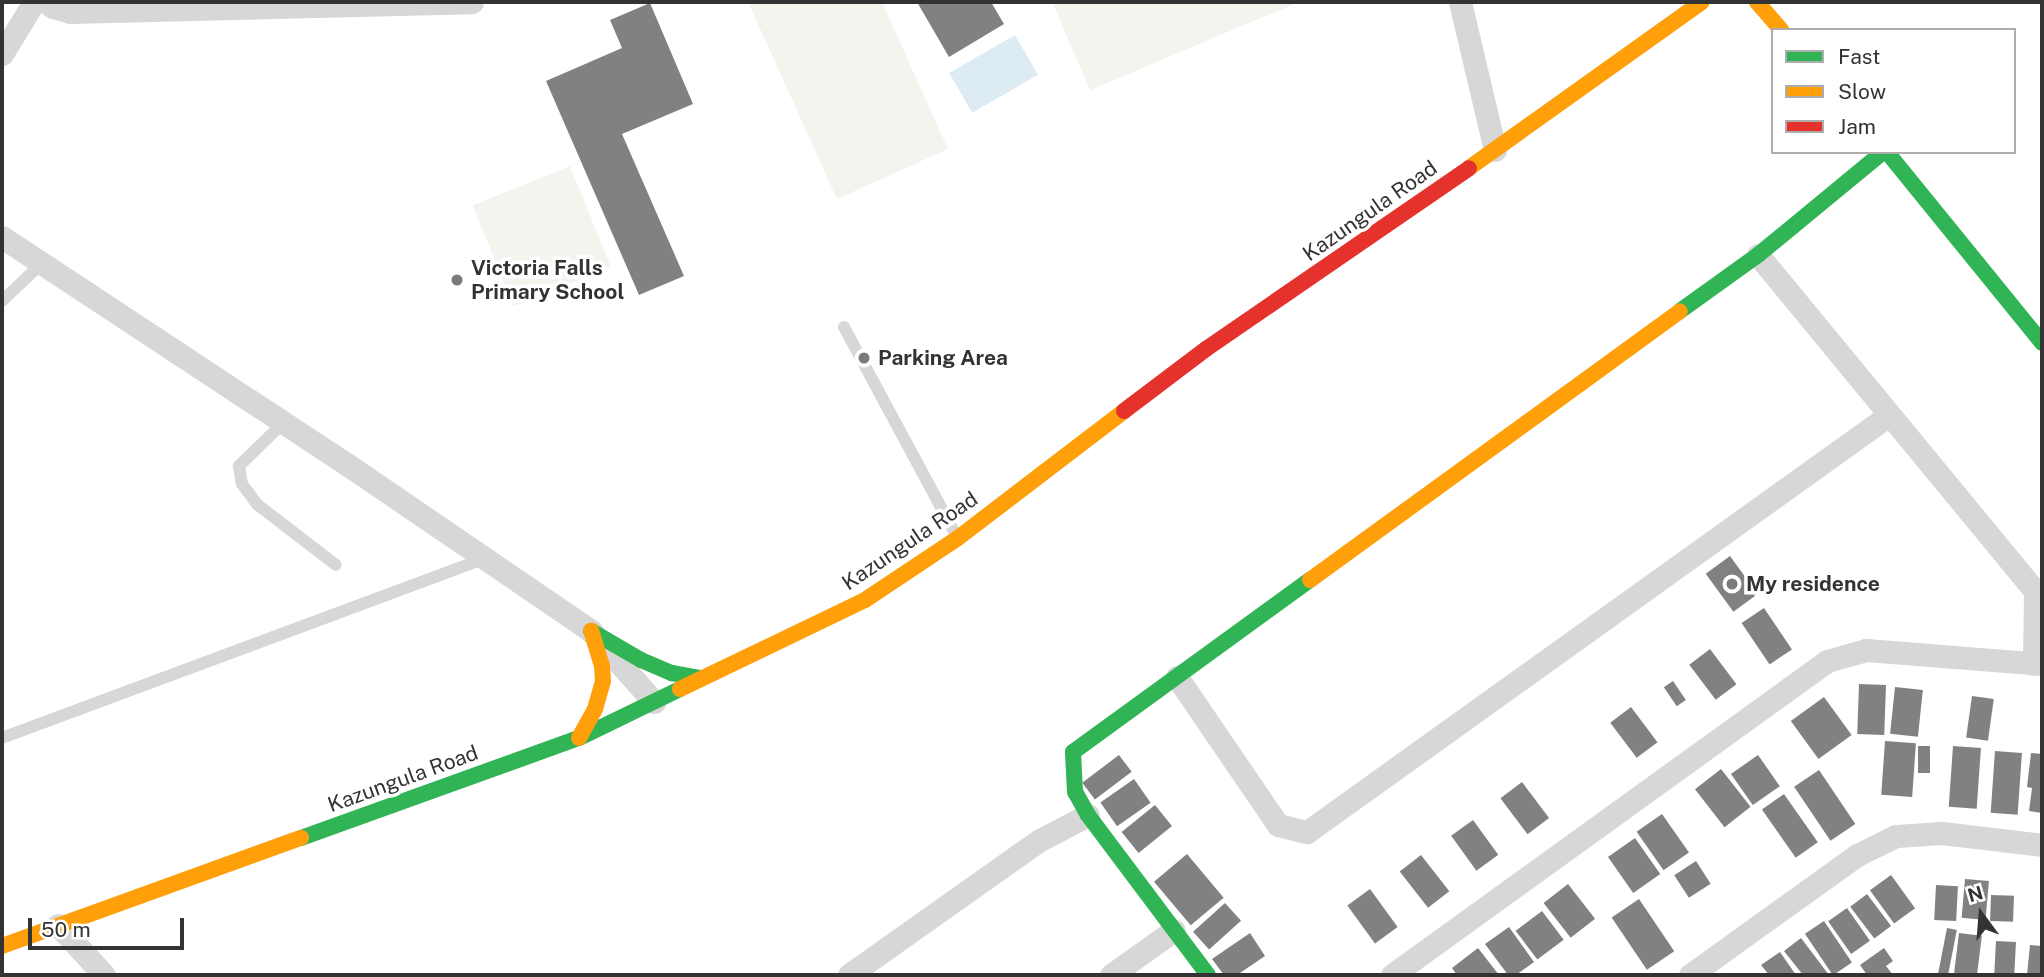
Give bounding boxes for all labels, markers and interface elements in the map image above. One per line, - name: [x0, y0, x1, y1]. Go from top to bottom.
- legend: [1771, 28, 2016, 154]
- text: Fast: [1838, 44, 1880, 69]
- text: Slow: [1838, 79, 1886, 104]
- text: Jam: [1838, 114, 1876, 139]
- street label: Kazungula Road: [1298, 155, 1442, 267]
- place label: Victoria Falls Primary School: [471, 255, 624, 305]
- marker: Victoria Falls Primary School: [449, 272, 465, 288]
- place label: Parking Area: [878, 345, 1008, 371]
- marker: Parking Area: [856, 350, 872, 366]
- street label: Kazungula Road: [837, 486, 983, 596]
- place label: My residence: [1746, 571, 1880, 597]
- marker: My residence: [1724, 576, 1740, 592]
- street label: Kazungula Road: [324, 740, 482, 818]
- north arrow: [1946, 879, 2016, 949]
- text: N: [1965, 881, 1985, 906]
- scale bar: [32, 904, 187, 948]
- text: 50 m: [41, 917, 91, 942]

